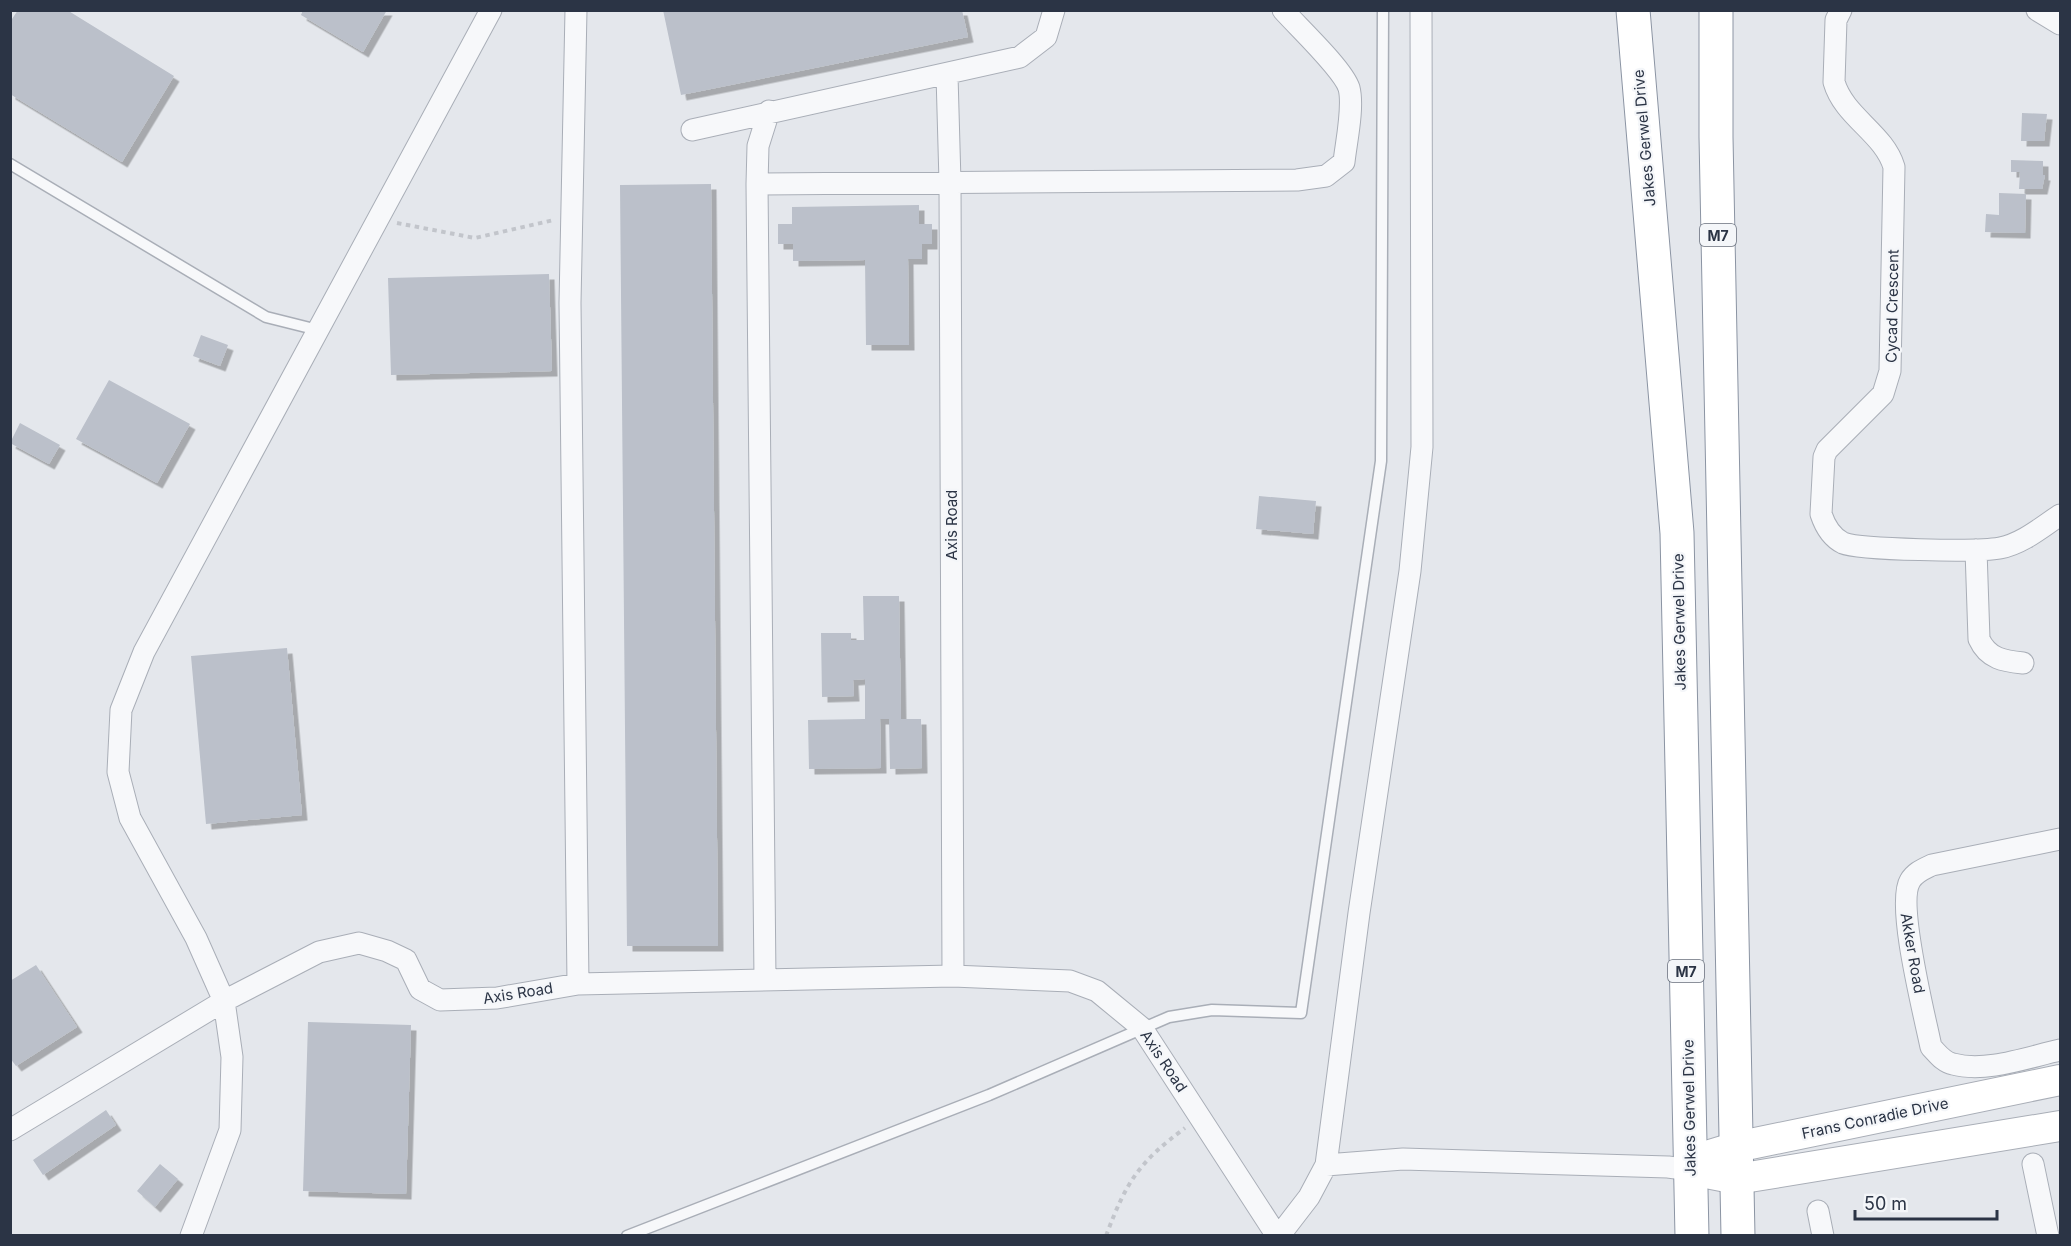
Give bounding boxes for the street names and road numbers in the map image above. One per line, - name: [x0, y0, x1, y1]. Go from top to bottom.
- street label: Jakes Gerwel Drive: [1629, 69, 1659, 207]
- road number: M7: [1700, 224, 1736, 246]
- street label: Cycad Crescent: [1882, 249, 1902, 363]
- street label: Axis Road: [942, 490, 961, 560]
- street label: Jakes Gerwel Drive: [1668, 553, 1690, 691]
- street label: Akker Road: [1897, 911, 1929, 995]
- road number: M7: [1668, 960, 1704, 982]
- street label: Axis Road: [482, 978, 554, 1008]
- street label: Axis Road: [1136, 1026, 1192, 1096]
- street label: Jakes Gerwel Drive: [1678, 1039, 1700, 1177]
- street label: Frans Conradie Drive: [1800, 1093, 1950, 1143]

